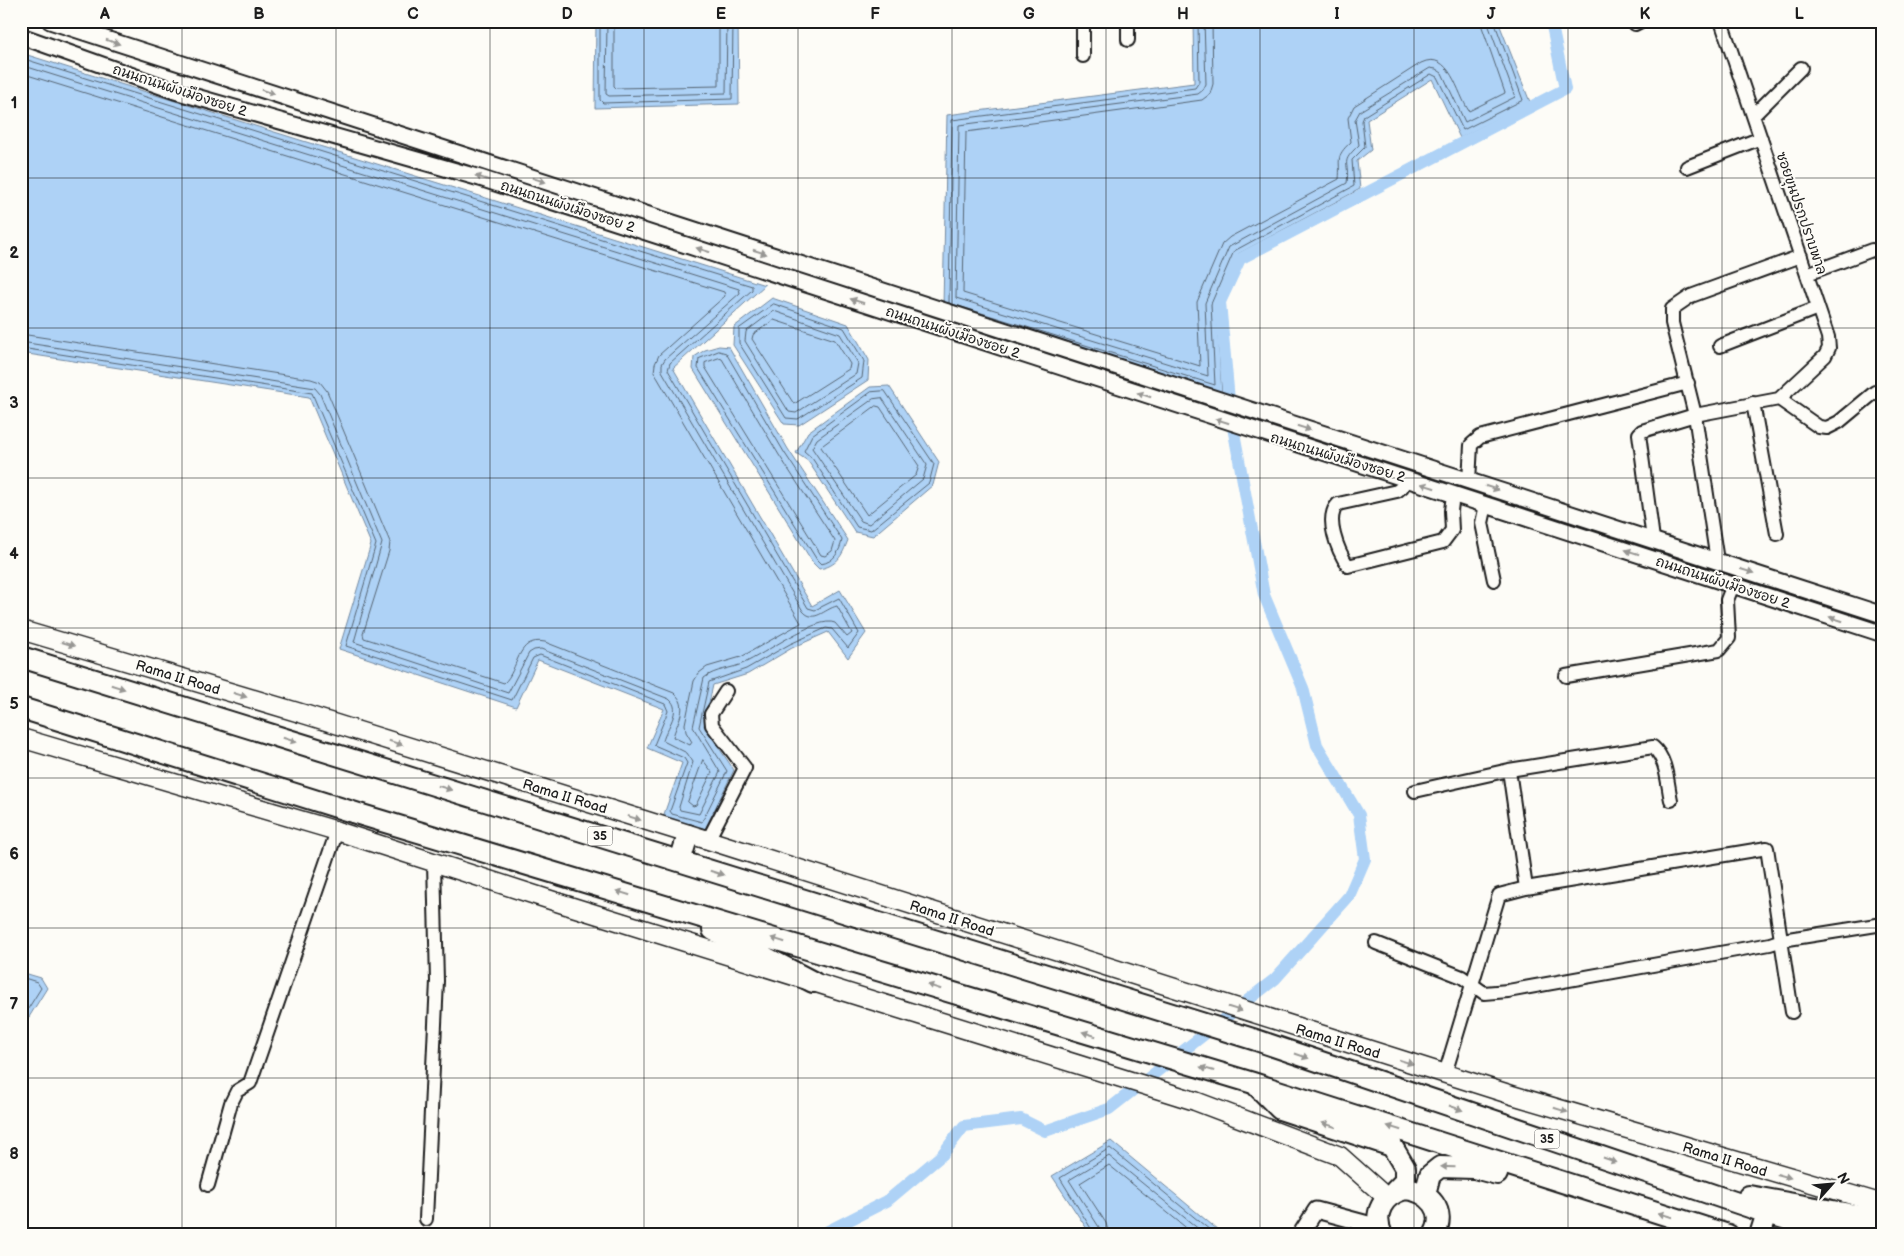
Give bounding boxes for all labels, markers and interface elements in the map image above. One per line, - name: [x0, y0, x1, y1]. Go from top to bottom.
- text: A: [99, 5, 110, 24]
- text: B: [253, 5, 265, 24]
- text: C: [407, 5, 419, 24]
- text: D: [561, 5, 573, 24]
- text: E: [716, 5, 726, 24]
- text: F: [870, 5, 880, 24]
- text: G: [1023, 5, 1035, 24]
- text: H: [1177, 5, 1189, 24]
- text: I: [1334, 5, 1340, 24]
- text: J: [1487, 5, 1496, 24]
- text: K: [1640, 5, 1651, 24]
- text: L: [1794, 5, 1804, 24]
- one-way arrow: [106, 38, 121, 46]
- street label: ถนนถนนผังเมืองซอย 2: [111, 61, 250, 120]
- one-way arrow: [260, 89, 275, 96]
- text: 1: [11, 94, 17, 113]
- street label: ซอยขุนปรกปราบพาล: [1772, 150, 1830, 277]
- one-way arrow: [474, 174, 489, 182]
- street label: ถนนถนนผังเมืองซอย 2: [499, 177, 638, 236]
- one-way arrow: [531, 177, 546, 184]
- text: 2: [9, 244, 19, 263]
- one-way arrow: [695, 245, 710, 253]
- one-way arrow: [753, 248, 768, 256]
- one-way arrow: [850, 296, 865, 304]
- street label: ถนนถนนผังเมืองซอย 2: [884, 303, 1023, 362]
- one-way arrow: [1137, 391, 1152, 399]
- text: 3: [9, 394, 19, 413]
- one-way arrow: [1214, 417, 1229, 425]
- one-way arrow: [1297, 425, 1312, 432]
- street label: ถนนถนนผังเมืองซอย 2: [1268, 429, 1408, 486]
- one-way arrow: [1420, 481, 1435, 489]
- one-way arrow: [1485, 485, 1500, 493]
- text: 4: [9, 545, 19, 564]
- one-way arrow: [1624, 548, 1639, 556]
- street label: ถนนถนนผังเมืองซอย 2: [1654, 553, 1793, 612]
- one-way arrow: [1740, 567, 1755, 575]
- one-way arrow: [1829, 615, 1844, 623]
- one-way arrow: [61, 640, 76, 648]
- street label: Rama II Road: [134, 657, 222, 698]
- one-way arrow: [111, 683, 126, 691]
- one-way arrow: [233, 692, 248, 700]
- text: 5: [9, 695, 19, 714]
- one-way arrow: [283, 736, 298, 744]
- one-way arrow: [388, 739, 403, 747]
- street label: Rama II Road: [521, 776, 609, 817]
- one-way arrow: [438, 784, 453, 792]
- one-way arrow: [627, 814, 642, 822]
- road number: 35: [588, 826, 612, 846]
- text: 6: [9, 845, 19, 864]
- one-way arrow: [710, 870, 725, 877]
- one-way arrow: [615, 889, 630, 897]
- street label: Rama II Road: [908, 897, 996, 940]
- one-way arrow: [771, 936, 786, 944]
- one-way arrow: [926, 983, 941, 991]
- text: 7: [10, 995, 19, 1014]
- one-way arrow: [1228, 1005, 1243, 1013]
- street label: Rama II Road: [1294, 1021, 1382, 1062]
- one-way arrow: [1082, 1030, 1097, 1038]
- one-way arrow: [1295, 1052, 1310, 1060]
- one-way arrow: [1398, 1058, 1413, 1066]
- one-way arrow: [1199, 1065, 1214, 1073]
- one-way arrow: [1449, 1105, 1464, 1112]
- one-way arrow: [1553, 1106, 1568, 1114]
- one-way arrow: [1322, 1121, 1337, 1128]
- one-way arrow: [1386, 1123, 1401, 1131]
- road number: 35: [1534, 1130, 1560, 1148]
- street label: Rama II Road: [1681, 1139, 1769, 1180]
- text: 8: [9, 1145, 19, 1164]
- one-way arrow: [1603, 1157, 1618, 1164]
- north arrow: [1806, 1158, 1856, 1208]
- one-way arrow: [1440, 1163, 1456, 1171]
- text: N: [1833, 1170, 1853, 1187]
- one-way arrow: [1776, 1173, 1791, 1181]
- one-way arrow: [1657, 1210, 1672, 1218]

